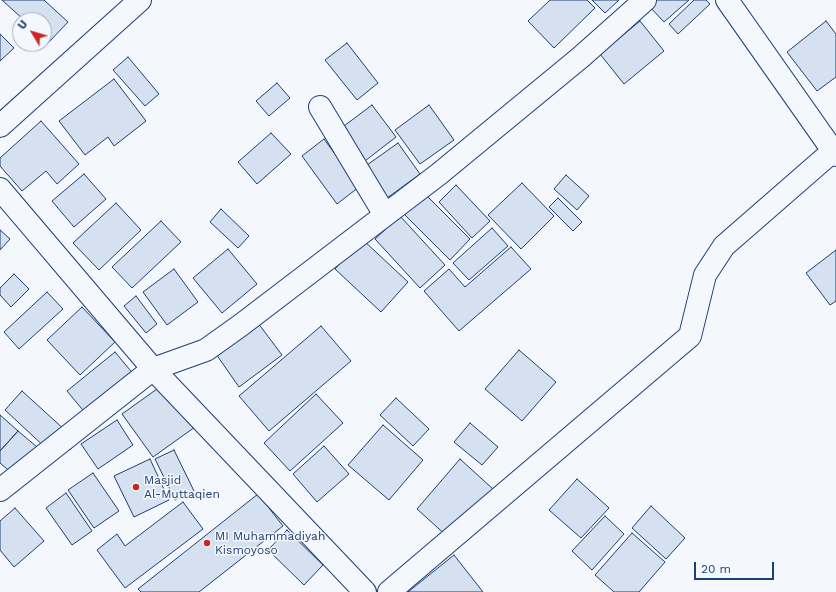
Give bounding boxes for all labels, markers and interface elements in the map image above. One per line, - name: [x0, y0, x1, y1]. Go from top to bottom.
- north arrow: [12, 12, 52, 52]
- text: U: [15, 18, 30, 32]
- place label: Masjid Al-Muttaqien: [144, 473, 220, 501]
- marker: Masjid Al-Muttaqien: [131, 482, 141, 492]
- place label: MI Muhammadiyah Kismoyoso: [215, 529, 325, 557]
- marker: MI Muhammadiyah Kismoyoso: [202, 538, 212, 548]
- scale bar: [696, 554, 776, 580]
- text: 20 m: [701, 562, 731, 576]

